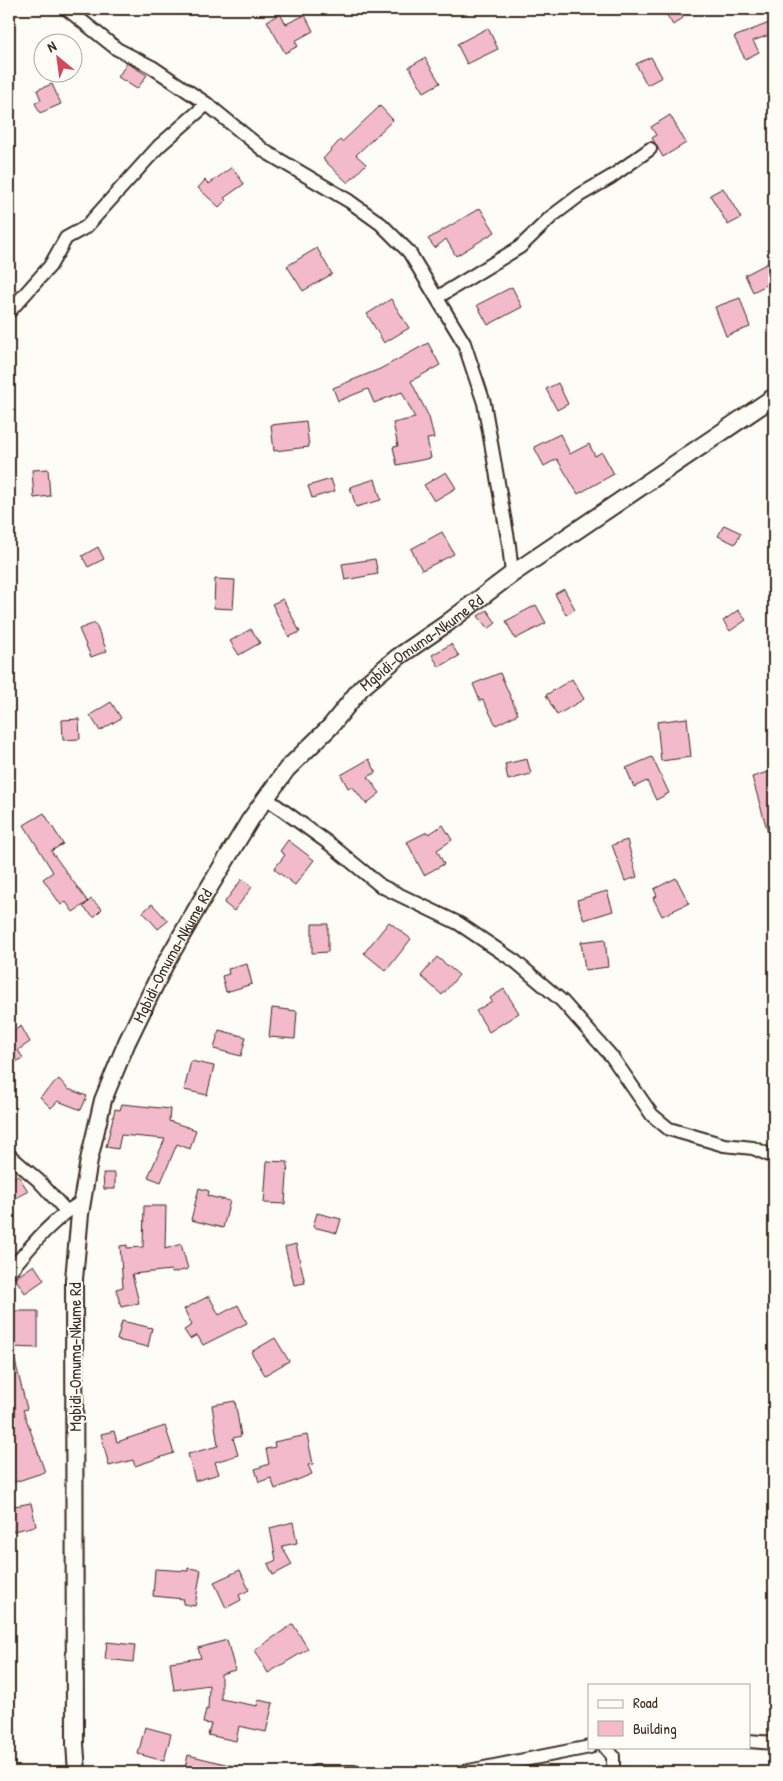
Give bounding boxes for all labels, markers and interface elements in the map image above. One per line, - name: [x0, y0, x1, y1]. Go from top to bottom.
- north arrow: [32, 32, 82, 82]
- text: N: [44, 36, 60, 56]
- street label: Mgbidi-Omuma-Nkume Rd: [355, 589, 487, 696]
- street label: Mgbidi-Omuma-Nkume Rd: [127, 884, 217, 1026]
- street label: Mgbidi-Omuma-Nkume Rd: [64, 1283, 86, 1431]
- legend: [588, 1684, 750, 1748]
- text: Road: [633, 1692, 658, 1713]
- text: Building: [633, 1718, 677, 1739]

